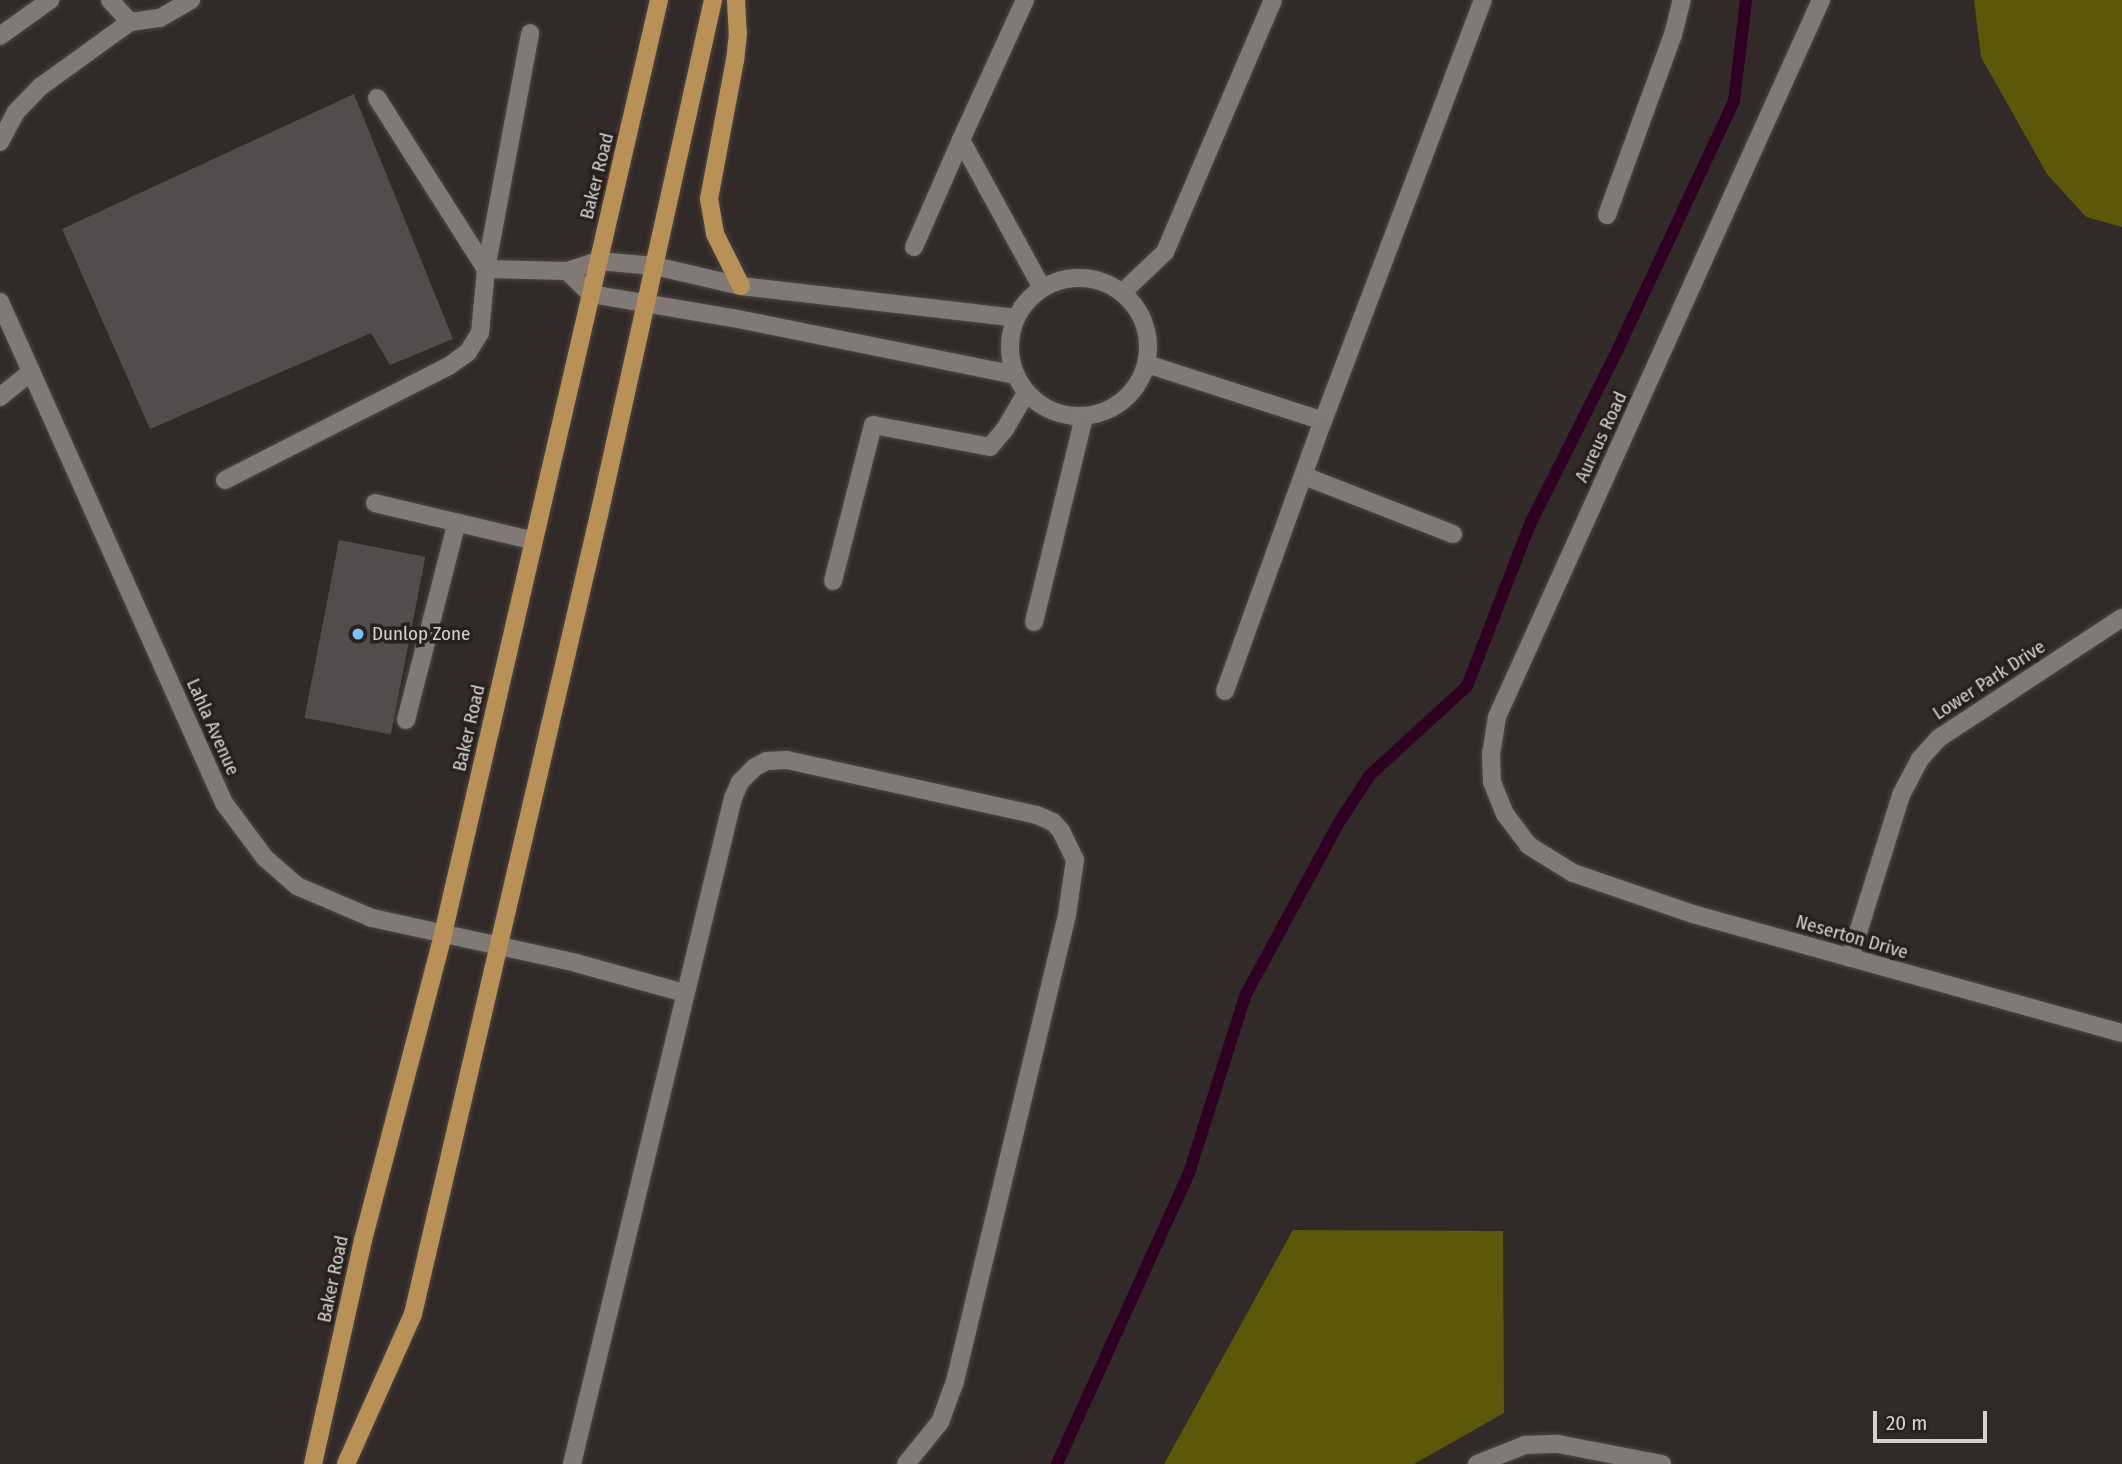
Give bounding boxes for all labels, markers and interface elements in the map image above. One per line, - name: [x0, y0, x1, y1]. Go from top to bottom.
- street label: Baker Road: [575, 130, 619, 222]
- street label: Aureus Road: [1570, 388, 1632, 486]
- place label: Dunlop Zone: [372, 623, 470, 645]
- marker: Dunlop Zone: [350, 626, 366, 642]
- street label: Lower Park Drive: [1929, 635, 2049, 725]
- street label: Lahla Avenue: [182, 675, 244, 779]
- street label: Baker Road: [448, 682, 490, 774]
- street label: Neserton Drive: [1793, 910, 1911, 964]
- street label: Baker Road: [313, 1233, 353, 1325]
- scale bar: [1877, 1398, 1991, 1442]
- text: 20 m: [1886, 1410, 1927, 1436]

